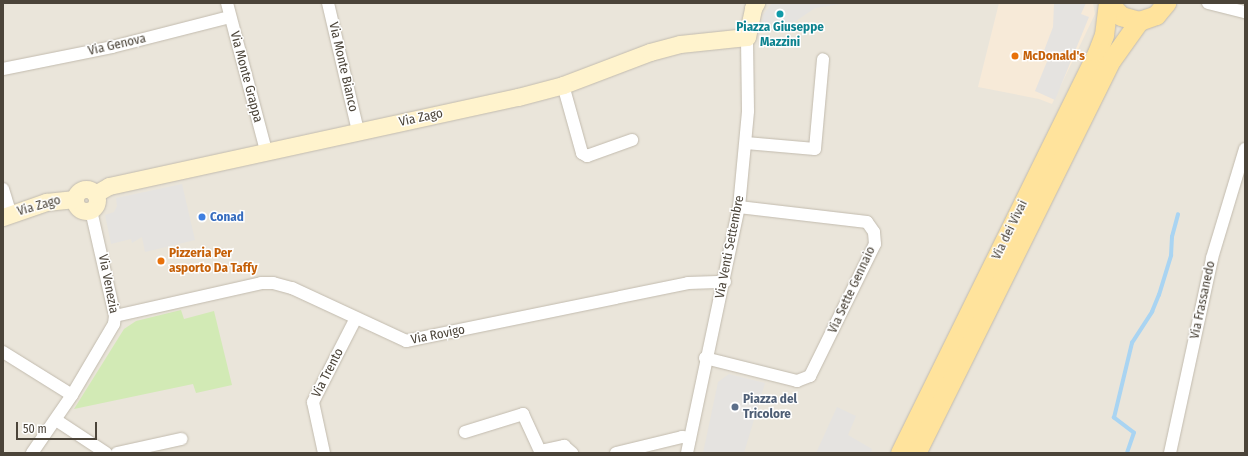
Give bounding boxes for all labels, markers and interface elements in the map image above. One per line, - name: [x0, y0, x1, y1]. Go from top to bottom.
- marker: Piazza Giuseppe Mazzini: [775, 9, 785, 19]
- place label: Piazza Giuseppe Mazzini: [736, 20, 824, 51]
- street label: Via Monte Bianco: [325, 21, 361, 113]
- street label: Via Monte Grappa: [226, 30, 266, 124]
- street label: Via Genova: [87, 31, 147, 59]
- place label: McDonald's: [1023, 48, 1085, 64]
- marker: McDonald's: [1010, 51, 1020, 61]
- street label: Via Zago: [398, 106, 444, 130]
- street label: Via Zago: [16, 192, 62, 220]
- street label: Via Venti Settembre: [712, 194, 748, 300]
- street label: Via dei Vivai: [989, 198, 1031, 262]
- place label: Conad: [210, 209, 244, 225]
- marker: Conad: [197, 212, 207, 222]
- street label: Via Sette Gennaio: [825, 244, 879, 336]
- place label: Pizzeria Per asporto Da Taffy: [169, 246, 258, 277]
- street label: Via Venezia: [95, 253, 121, 315]
- marker: Pizzeria Per asporto Da Taffy: [156, 256, 166, 266]
- street label: Via Frassanedo: [1187, 260, 1219, 340]
- street label: Via Rovigo: [410, 322, 466, 348]
- street label: Via Trento: [309, 346, 347, 400]
- place label: Piazza del Tricolore: [743, 392, 797, 423]
- marker: Piazza del Tricolore: [730, 402, 740, 412]
- scale bar: [18, 414, 99, 440]
- text: 50 m: [23, 422, 47, 436]

